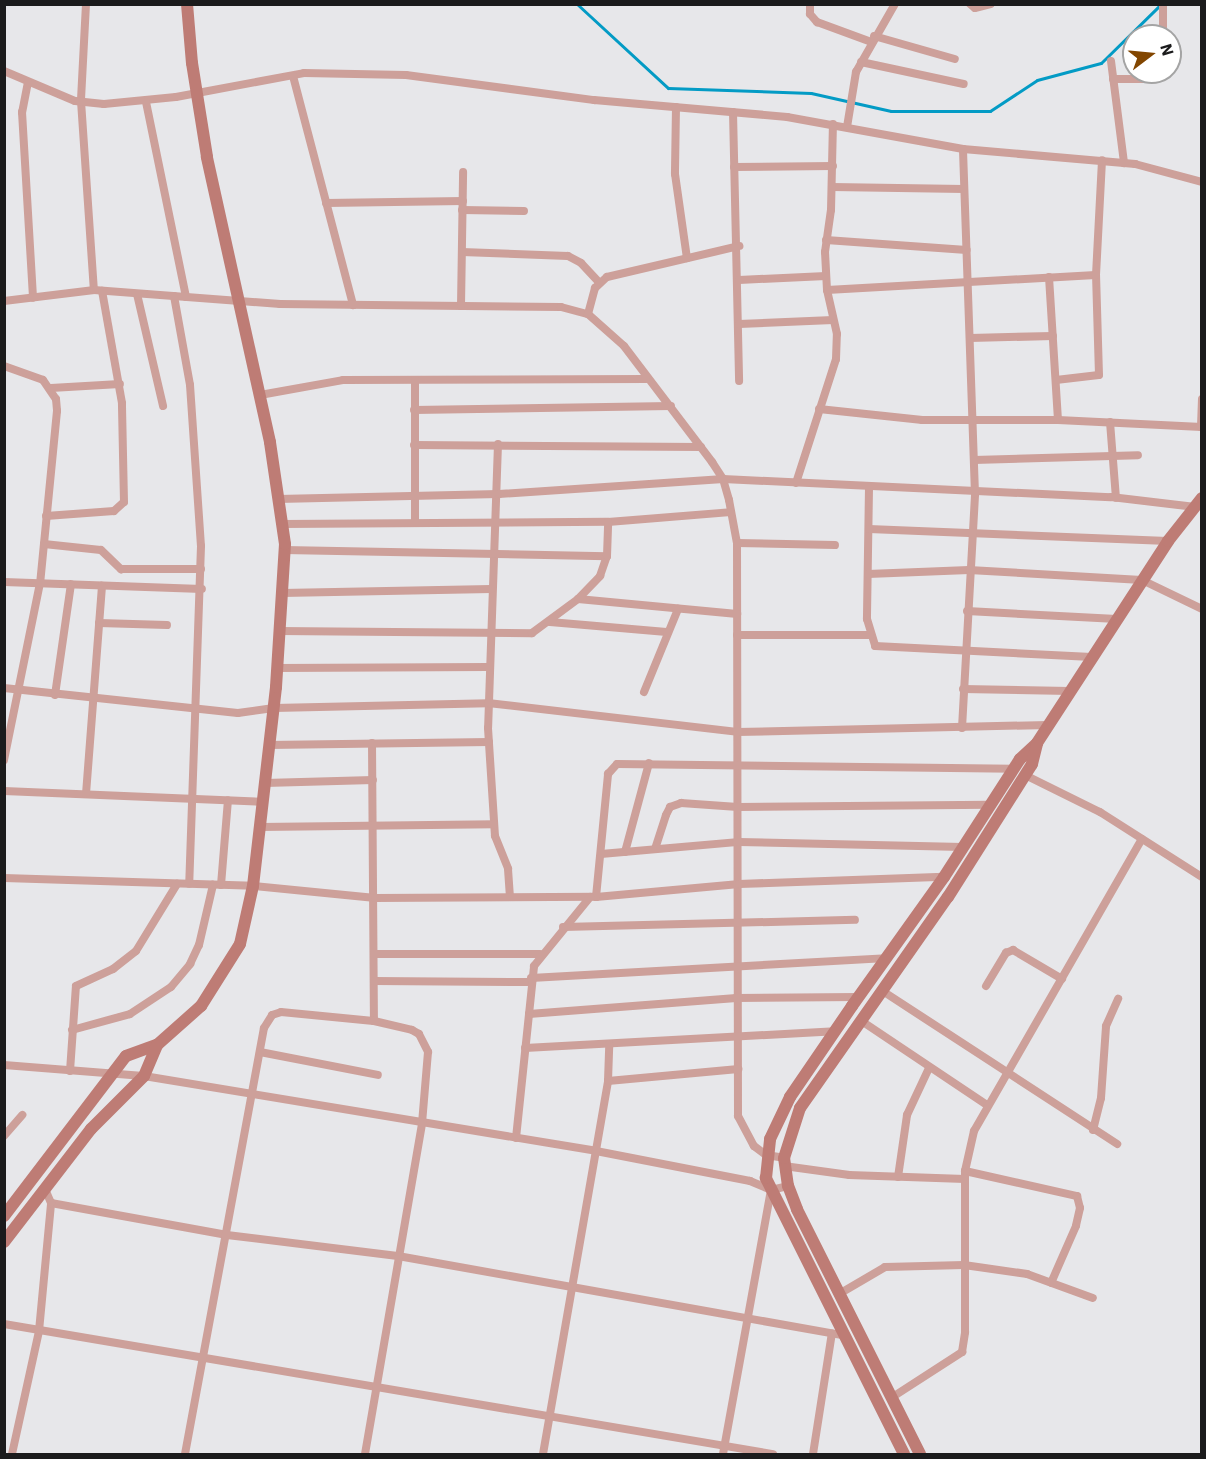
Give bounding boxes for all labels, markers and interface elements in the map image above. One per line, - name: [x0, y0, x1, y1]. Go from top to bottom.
- north arrow: [1122, 24, 1182, 84]
- text: N: [1156, 41, 1179, 58]

